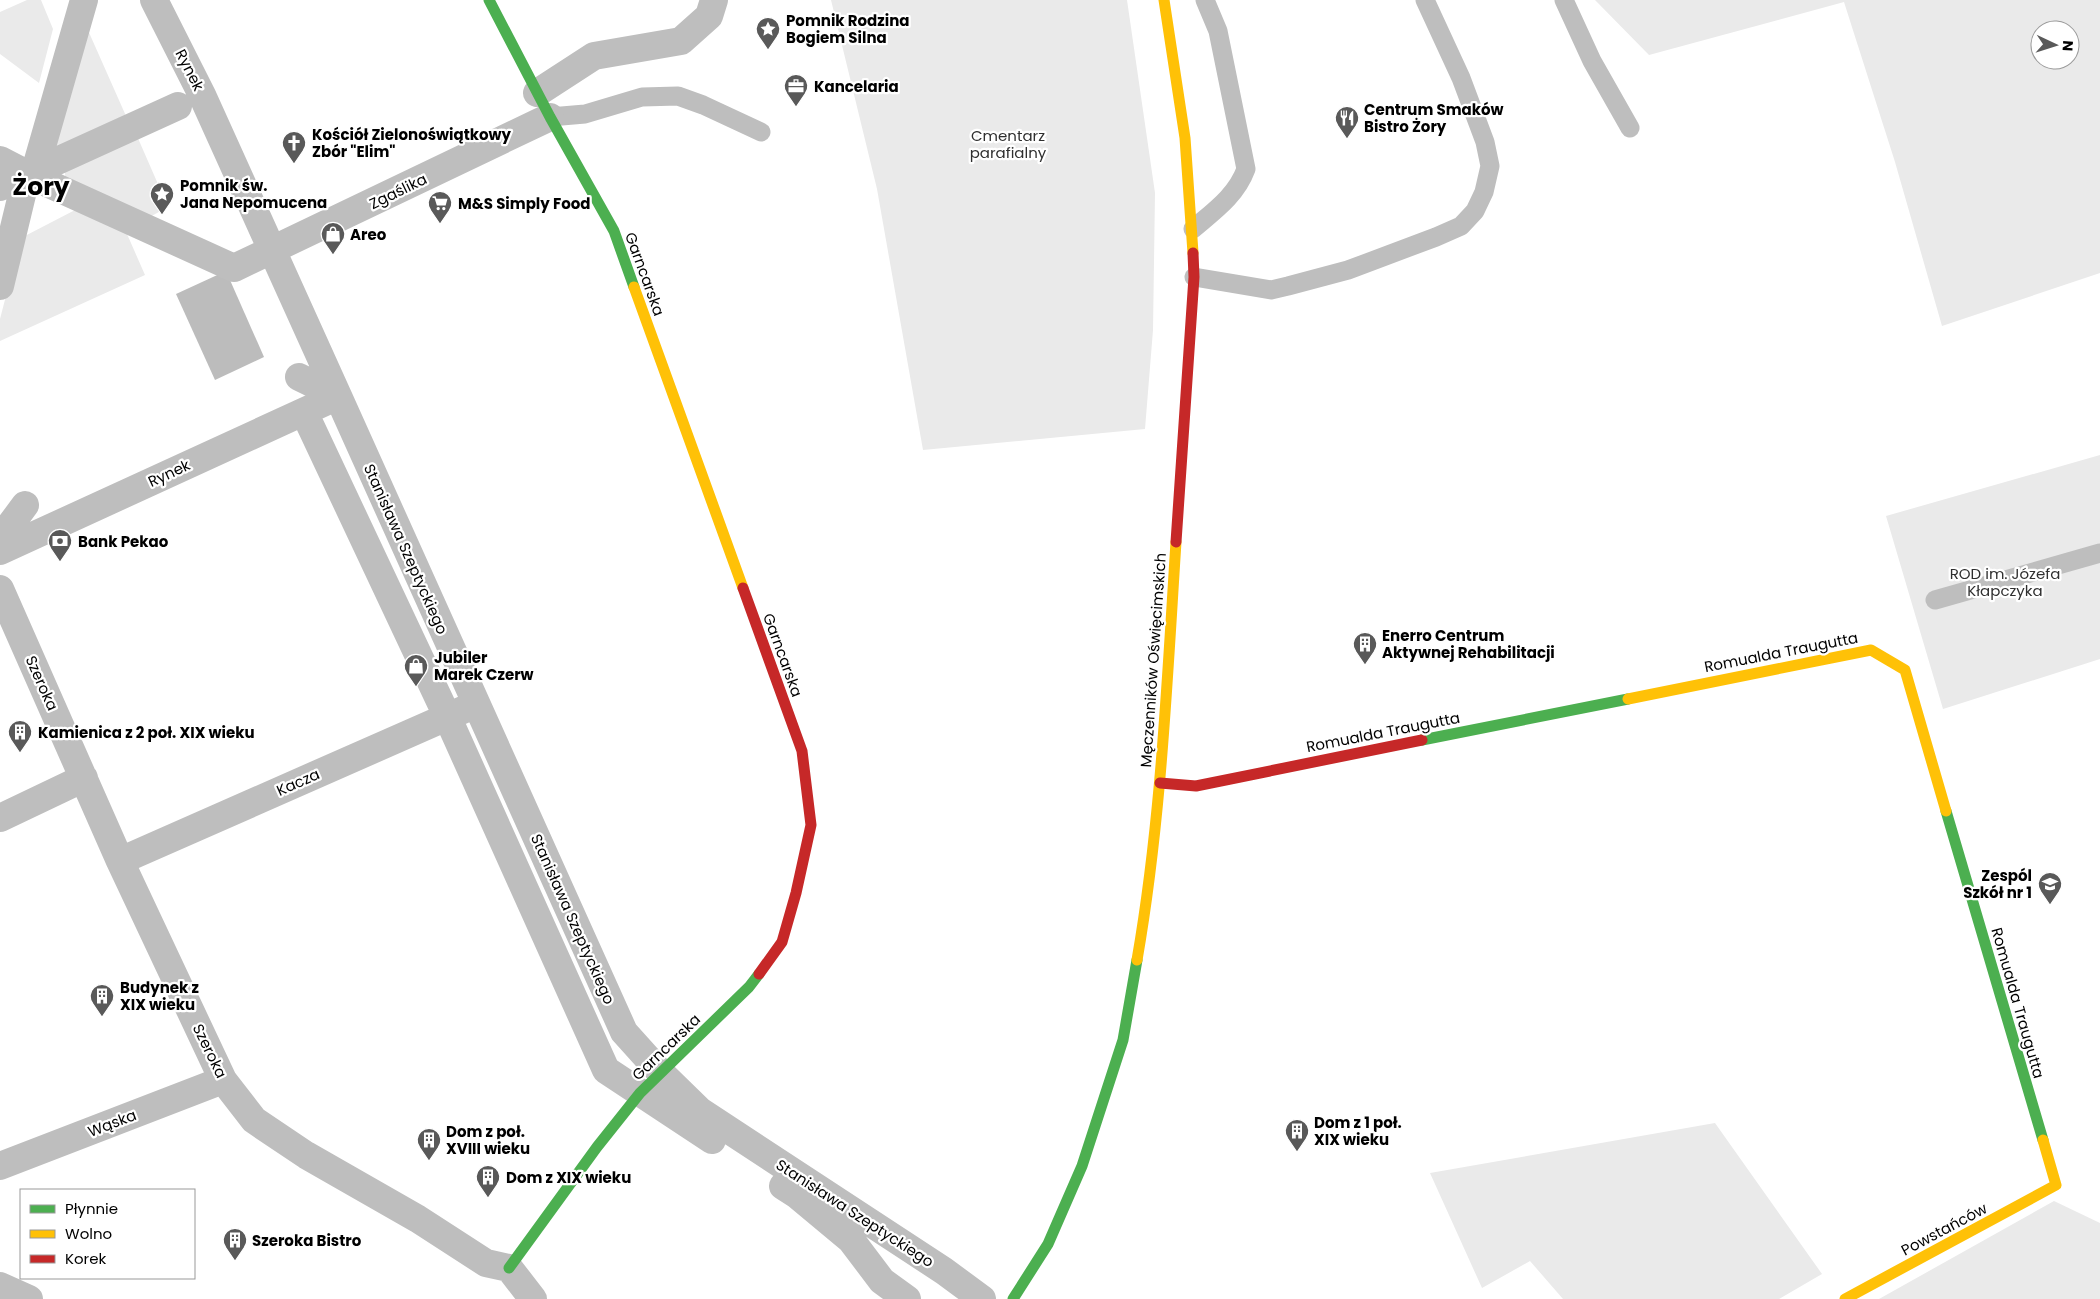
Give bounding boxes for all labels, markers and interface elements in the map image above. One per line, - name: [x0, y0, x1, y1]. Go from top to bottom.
- place label: Pomnik Rodzina Bogiem Silna: [786, 10, 909, 48]
- place icon: Pomnik Rodzina Bogiem Silna: [755, 16, 781, 50]
- north arrow: [2030, 20, 2080, 70]
- text: N: [2058, 40, 2078, 52]
- street label: Rynek: [171, 46, 210, 95]
- office icon: Kancelaria: [783, 73, 809, 107]
- place label: Kancelaria: [814, 76, 899, 97]
- place label: Centrum Smaków Bistro Żory: [1364, 99, 1504, 137]
- restaurant icon: Centrum Smaków Bistro Żory: [1334, 105, 1360, 139]
- place label: Kościół Zielonoświątkowy Zbór "Elim": [312, 124, 512, 162]
- park label: Cmentarz parafialny: [970, 125, 1047, 163]
- church icon: Kościół Zielonoświątkowy Zbór "Elim": [281, 130, 307, 164]
- street label: Zgaślika: [366, 168, 430, 214]
- district label: Żory: [12, 169, 70, 204]
- place label: Pomnik św. Jana Nepomucena: [180, 175, 327, 213]
- place icon: Pomnik św. Jana Nepomucena: [149, 181, 175, 215]
- supermarket icon: M&S Simply Food: [427, 190, 453, 224]
- place label: M&S Simply Food: [458, 193, 590, 214]
- shop icon: Areo: [320, 221, 346, 255]
- place label: Areo: [350, 224, 387, 245]
- street label: Garncarska: [620, 229, 670, 319]
- street label: Rynek: [145, 454, 194, 492]
- street label: Stanisława Szeptyckiego: [359, 460, 453, 638]
- bank icon: Bank Pekao: [47, 528, 73, 562]
- place label: Bank Pekao: [78, 531, 169, 552]
- street label: Męczenników Oświęcimskich: [1135, 552, 1171, 768]
- park label: ROD im. Józefa Kłapczyka: [1950, 563, 2060, 601]
- street label: Garncarska: [758, 610, 808, 700]
- place label: Enerro Centrum Aktywnej Rehabilitacji: [1382, 625, 1555, 663]
- street label: Romualda Traugutta: [1702, 627, 1860, 677]
- building icon: Enerro Centrum Aktywnej Rehabilitacji: [1352, 631, 1378, 665]
- place label: Jubiler Marek Czerw: [434, 647, 534, 685]
- street label: Szeroka: [21, 652, 63, 714]
- shop icon: Jubiler Marek Czerw: [403, 653, 429, 687]
- street label: Romualda Traugutta: [1304, 707, 1462, 757]
- building icon: Kamienica z 2 poł. XIX wieku: [7, 719, 33, 753]
- place label: Kamienica z 2 poł. XIX wieku: [38, 722, 255, 743]
- street label: Kacza: [273, 763, 323, 801]
- street label: Stanisława Szeptyckiego: [526, 830, 620, 1008]
- place label: Zespól Szkół nr 1: [1963, 865, 2032, 903]
- school or university icon: Zespól Szkół nr 1: [2037, 871, 2063, 905]
- street label: Romualda Traugutta: [1986, 925, 2050, 1081]
- place label: Budynek z XIX wieku: [120, 977, 199, 1015]
- building icon: Budynek z XIX wieku: [89, 983, 115, 1017]
- street label: Garncarska: [627, 1009, 705, 1085]
- street label: Szeroka: [188, 1020, 232, 1082]
- street label: Wąska: [85, 1104, 139, 1142]
- place label: Dom z 1 poł. XIX wieku: [1314, 1112, 1402, 1150]
- building icon: Dom z 1 poł. XIX wieku: [1284, 1118, 1310, 1152]
- place label: Dom z poł. XVIII wieku: [446, 1121, 530, 1159]
- building icon: Dom z poł. XVIII wieku: [416, 1127, 442, 1161]
- street label: Stanisława Szeptyckiego: [772, 1154, 938, 1272]
- building icon: Dom z XIX wieku: [475, 1164, 501, 1198]
- place label: Dom z XIX wieku: [506, 1167, 631, 1188]
- legend: [20, 1189, 195, 1279]
- street label: Powstańców: [1897, 1197, 1991, 1260]
- text: Płynnie: [65, 1198, 118, 1219]
- text: Wolno: [65, 1223, 112, 1244]
- building icon: Szeroka Bistro: [222, 1227, 248, 1261]
- place label: Szeroka Bistro: [252, 1230, 362, 1251]
- text: Korek: [65, 1248, 106, 1269]

